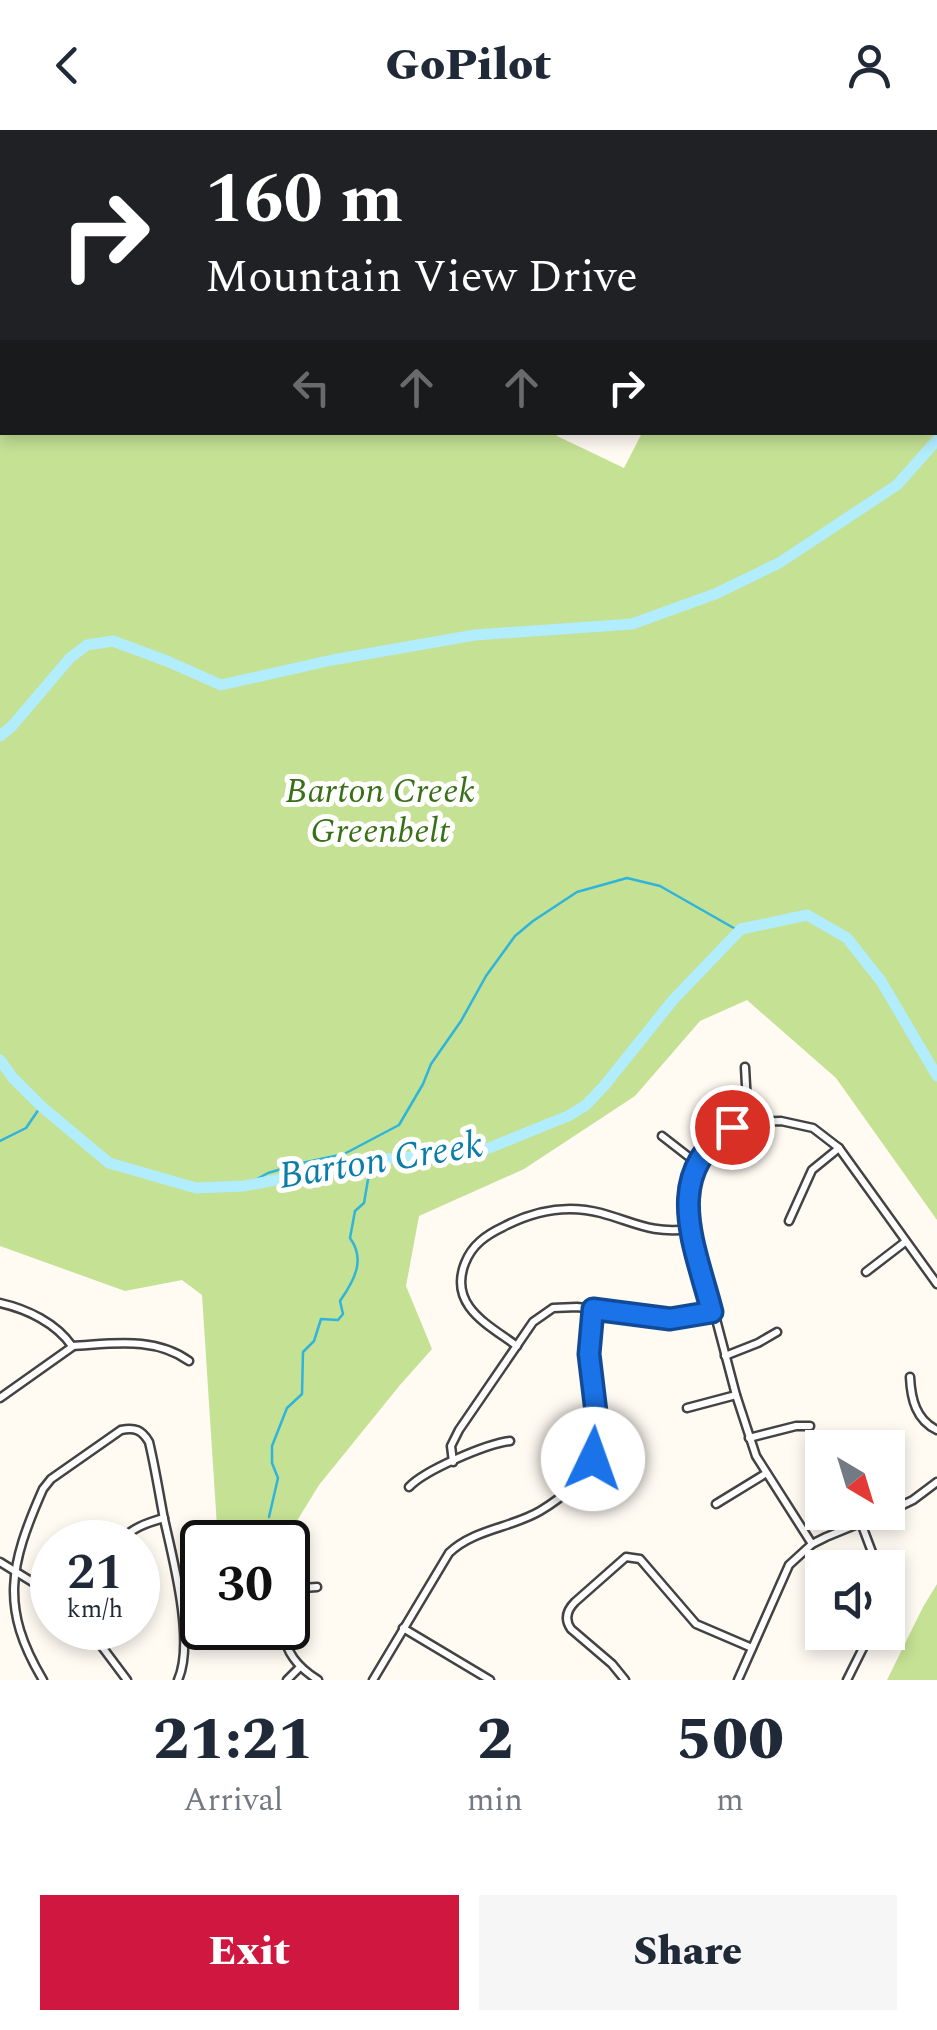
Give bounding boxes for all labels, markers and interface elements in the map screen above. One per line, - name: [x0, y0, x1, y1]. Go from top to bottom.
- text: GoPilot: [386, 31, 551, 100]
- icon: back: [40, 38, 95, 93]
- icon: person: [842, 38, 897, 93]
- text: 160 m: [205, 147, 403, 253]
- icon: right: [40, 170, 170, 300]
- text: Mountain View Drive: [205, 243, 638, 312]
- icon: left: [284, 360, 339, 415]
- icon: ahead: [389, 360, 444, 415]
- icon: ahead: [494, 360, 549, 415]
- icon: right: [599, 360, 654, 415]
- park label: Barton Creek Greenbelt: [285, 765, 475, 858]
- pin: [690, 1085, 775, 1170]
- icon: arrive: [705, 1100, 760, 1155]
- water label: Barton Creek: [275, 1116, 487, 1206]
- position arrow: [541, 1407, 645, 1511]
- north arrow: [805, 1430, 905, 1530]
- map controls: [805, 1430, 905, 1650]
- speed limit sign: 30: [180, 1520, 310, 1650]
- text: 21: [67, 1535, 123, 1611]
- button: sound: [805, 1550, 905, 1650]
- text: km/h: [67, 1591, 123, 1629]
- text: 21:21: [153, 1694, 314, 1786]
- text: 2: [477, 1694, 513, 1786]
- text: 500: [676, 1694, 784, 1786]
- text: Arrival: [184, 1776, 283, 1825]
- text: min: [467, 1776, 523, 1825]
- text: m: [716, 1776, 744, 1825]
- button: Exit: [40, 1895, 459, 2010]
- button: Share: [479, 1895, 897, 2010]

